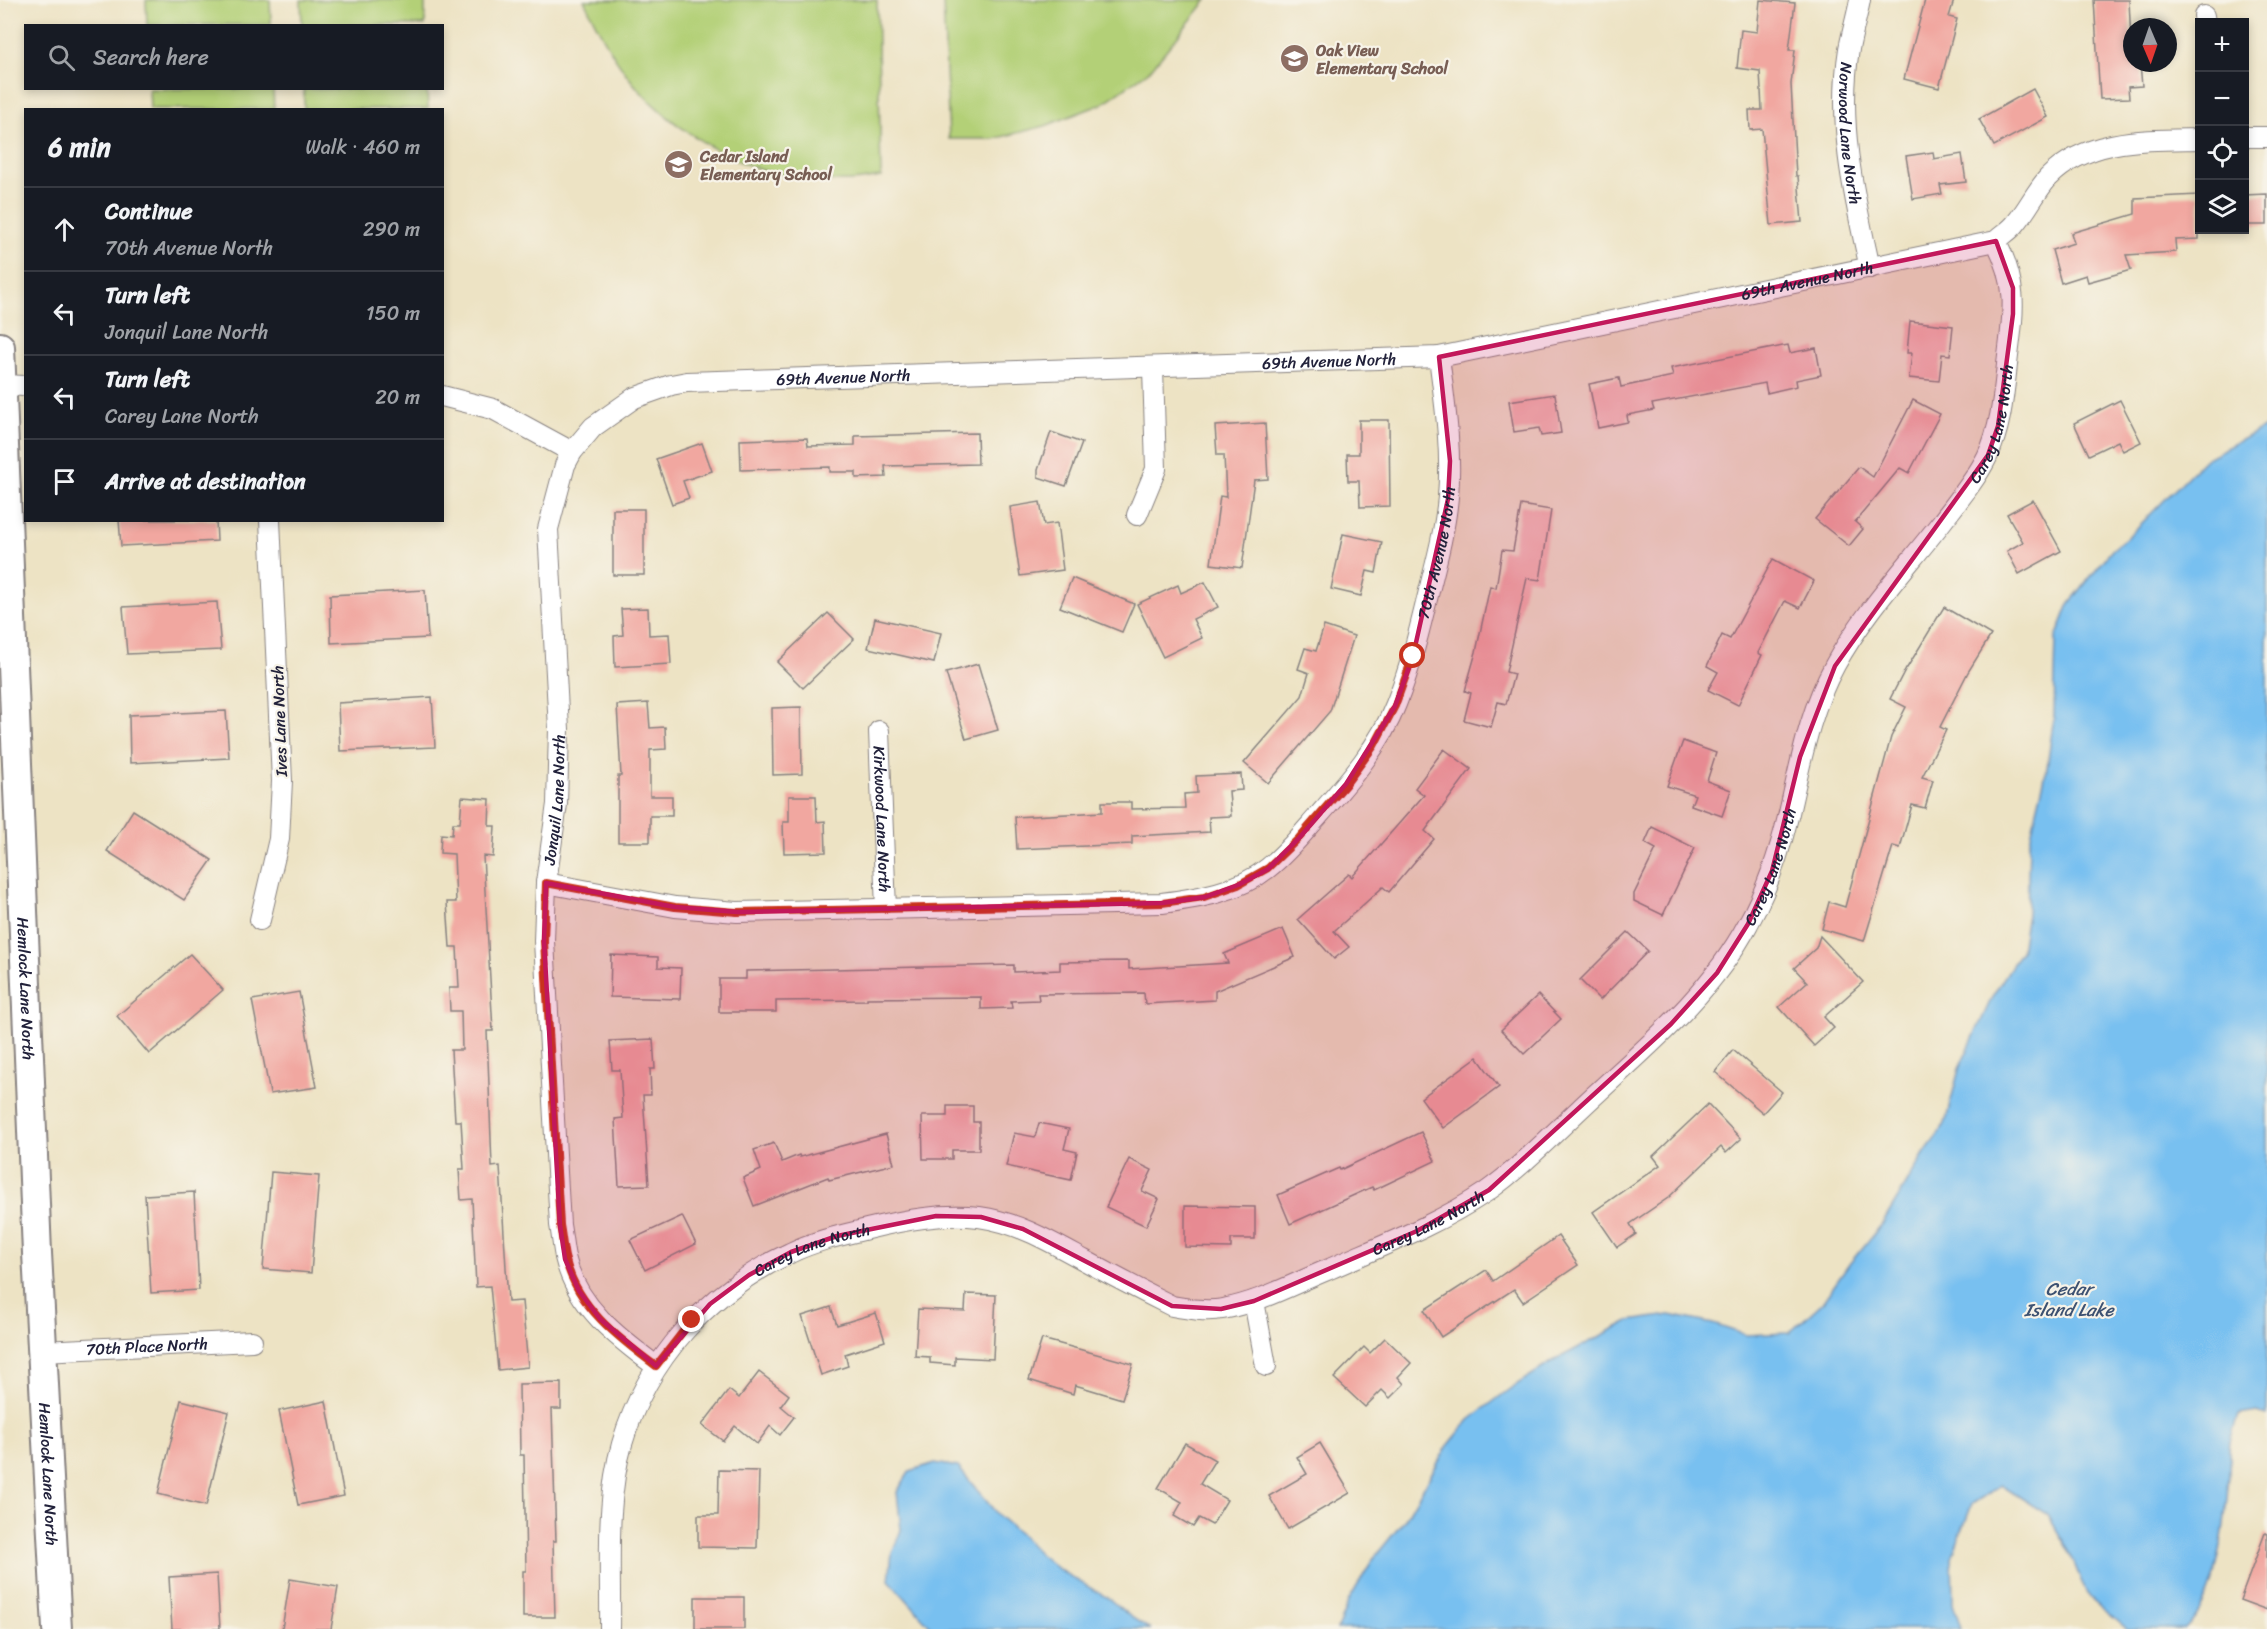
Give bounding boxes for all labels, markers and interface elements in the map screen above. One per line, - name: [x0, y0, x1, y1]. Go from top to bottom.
- north arrow: [2123, 18, 2177, 72]
- map controls: [2195, 18, 2249, 234]
- button: +: [2195, 18, 2249, 72]
- search box: [24, 24, 444, 90]
- place label: Oak View Elementary School: [1315, 36, 1449, 83]
- text: Search here: [93, 38, 209, 77]
- icon: search: [45, 41, 78, 74]
- school or university icon: Oak View Elementary School: [1279, 43, 1311, 75]
- street label: Norwood Lane North: [1830, 61, 1870, 207]
- button: −: [2195, 72, 2249, 126]
- text: 6 min: [48, 124, 111, 170]
- button: locate: [2195, 126, 2249, 180]
- text: Walk · 460 m: [305, 130, 420, 165]
- place label: Cedar Island Elementary School: [699, 142, 833, 189]
- school or university icon: Cedar Island Elementary School: [663, 149, 695, 181]
- button: layers: [2195, 180, 2249, 234]
- text: Continue: [105, 192, 193, 231]
- text: 290 m: [363, 212, 420, 247]
- icon: ahead: [48, 213, 81, 246]
- text: 70th Avenue North: [105, 231, 273, 266]
- street label: 69th Avenue North: [1739, 253, 1876, 309]
- text: Turn left: [105, 276, 190, 315]
- text: 150 m: [366, 296, 420, 331]
- icon: left: [48, 297, 81, 330]
- text: Jonquil Lane North: [105, 315, 268, 350]
- street label: 69th Avenue North: [1261, 344, 1397, 378]
- text: Turn left: [105, 360, 190, 399]
- street label: 69th Avenue North: [776, 361, 911, 394]
- street label: Carey Lane North: [1961, 363, 2022, 489]
- text: 20 m: [375, 380, 420, 415]
- icon: left: [48, 381, 81, 414]
- text: Carey Lane North: [105, 399, 259, 434]
- text: Arrive at destination: [105, 462, 306, 501]
- icon: arrive: [48, 465, 81, 498]
- street label: 70th Avenue North: [1409, 486, 1464, 622]
- route start: [1399, 642, 1425, 668]
- street label: Ives Lane North: [263, 665, 296, 778]
- street label: Jonquil Lane North: [535, 734, 574, 868]
- street label: Kirkwood Lane North: [865, 745, 899, 893]
- street label: Carey Lane North: [1736, 805, 1805, 931]
- street label: Hemlock Lane North: [8, 916, 43, 1061]
- street label: Carey Lane North: [1367, 1183, 1491, 1264]
- street label: Carey Lane North: [748, 1215, 873, 1285]
- water label: Cedar Island Lake: [2023, 1273, 2116, 1326]
- route end: [678, 1306, 704, 1332]
- street label: 70th Place North: [85, 1329, 209, 1364]
- street label: Hemlock Lane North: [30, 1402, 67, 1546]

